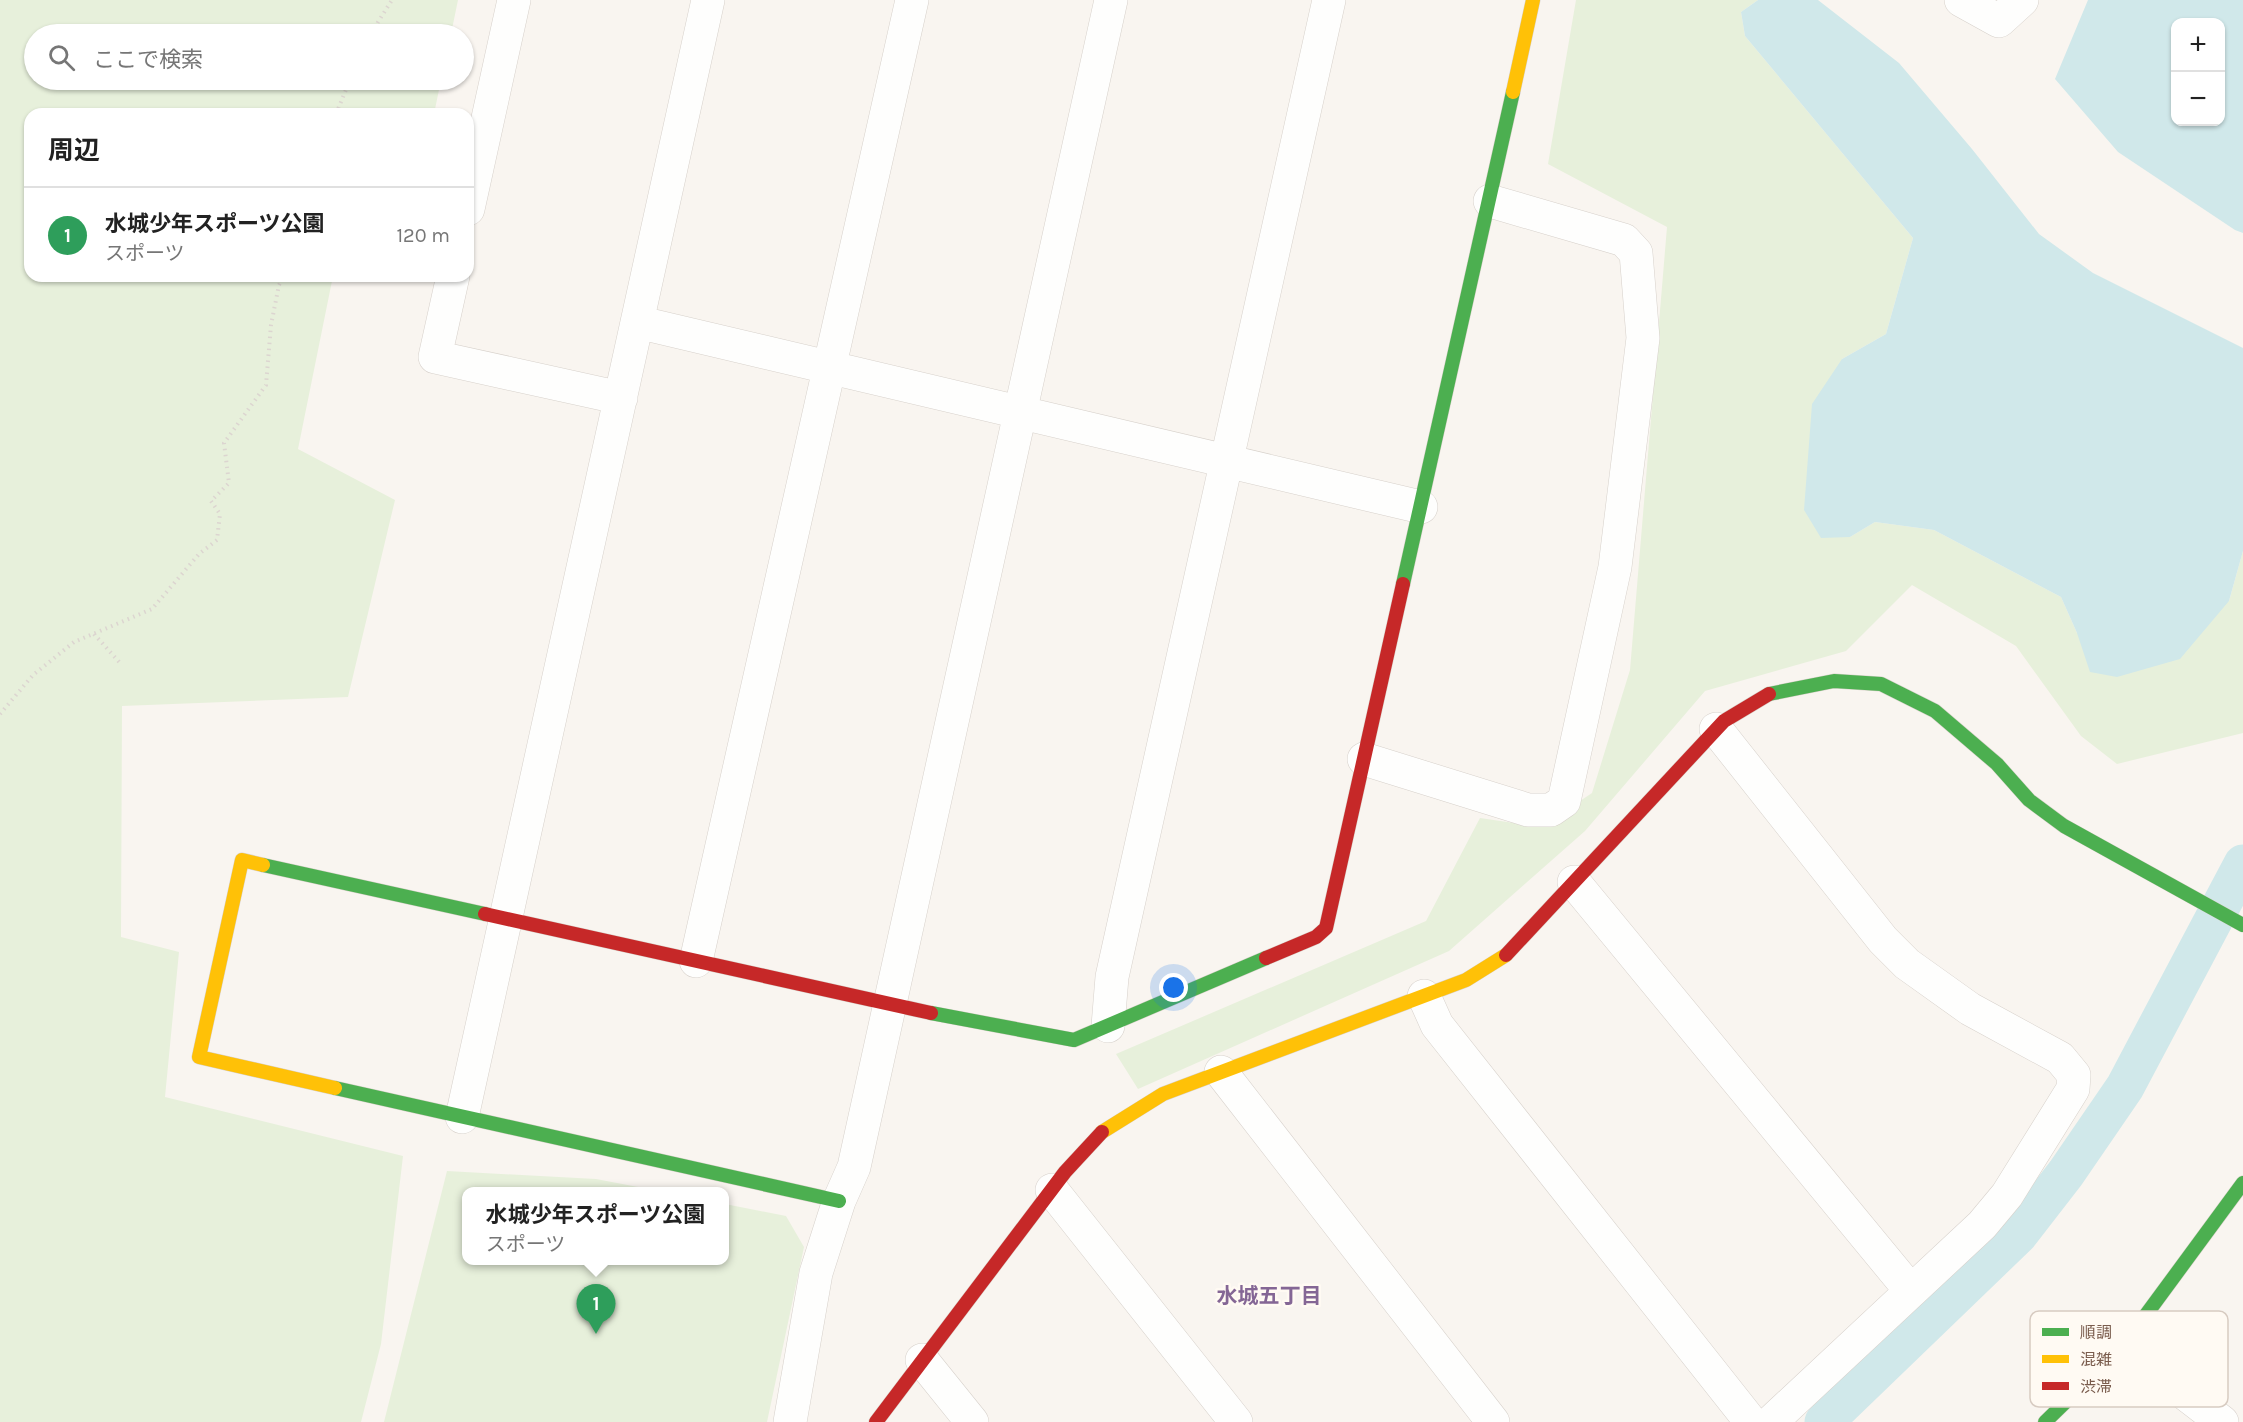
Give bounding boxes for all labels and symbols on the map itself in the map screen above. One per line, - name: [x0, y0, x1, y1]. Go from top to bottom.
- your location: [1159, 973, 1188, 1002]
- pin: 1: [576, 1284, 616, 1334]
- district label: 水城五丁目: [1217, 1284, 1322, 1308]
- legend: [2030, 1311, 2228, 1407]
- text: 順調: [2080, 1323, 2112, 1342]
- text: 混雑: [2080, 1350, 2112, 1369]
- text: 渋滞: [2080, 1377, 2112, 1396]

